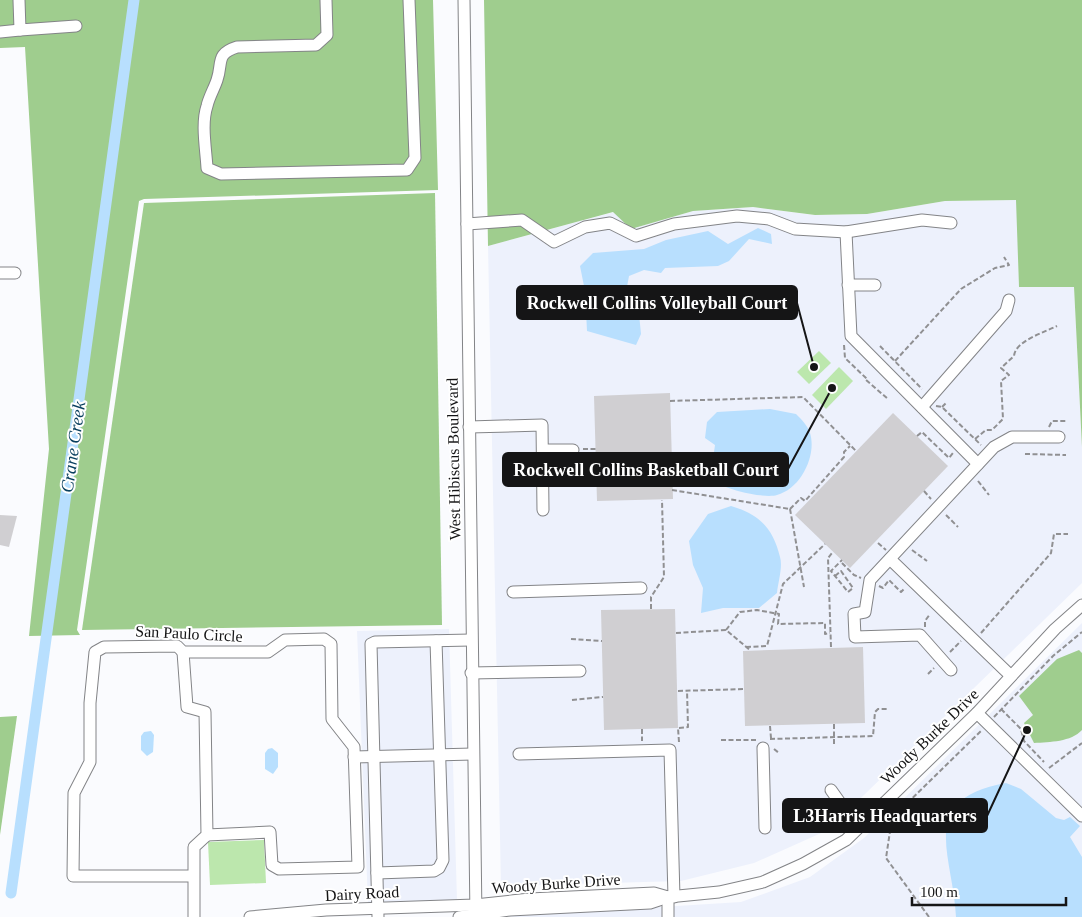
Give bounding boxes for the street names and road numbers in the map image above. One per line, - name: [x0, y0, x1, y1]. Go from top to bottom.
- street label: West Hibiscus Boulevard: [444, 378, 463, 540]
- street label: San Paulo Circle: [135, 622, 243, 645]
- street label: Woody Burke Drive: [877, 685, 982, 788]
- street label: Woody Burke Drive: [491, 871, 621, 897]
- street label: Dairy Road: [325, 883, 400, 905]

